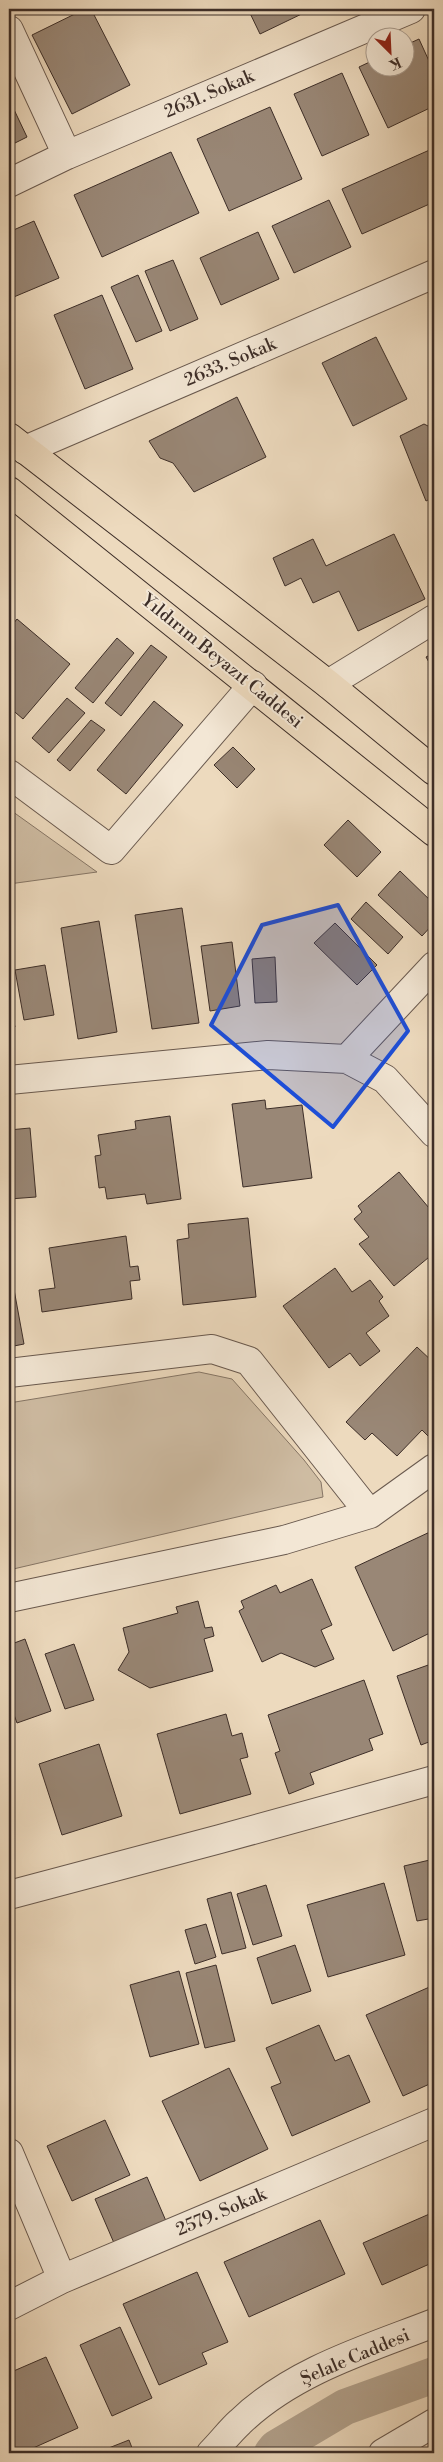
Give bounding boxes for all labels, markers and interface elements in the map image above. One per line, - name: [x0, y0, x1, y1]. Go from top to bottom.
- north arrow: [366, 28, 416, 78]
- text: K: [385, 52, 404, 74]
- street label: 2631. Sokak: [161, 64, 259, 123]
- street label: 2633. Sokak: [181, 332, 281, 392]
- street label: Yıldırım Beyazıt Caddesi: [136, 588, 308, 733]
- street label: 2579. Sokak: [172, 2182, 271, 2241]
- street label: Şelale Caddesi: [297, 2324, 413, 2390]

